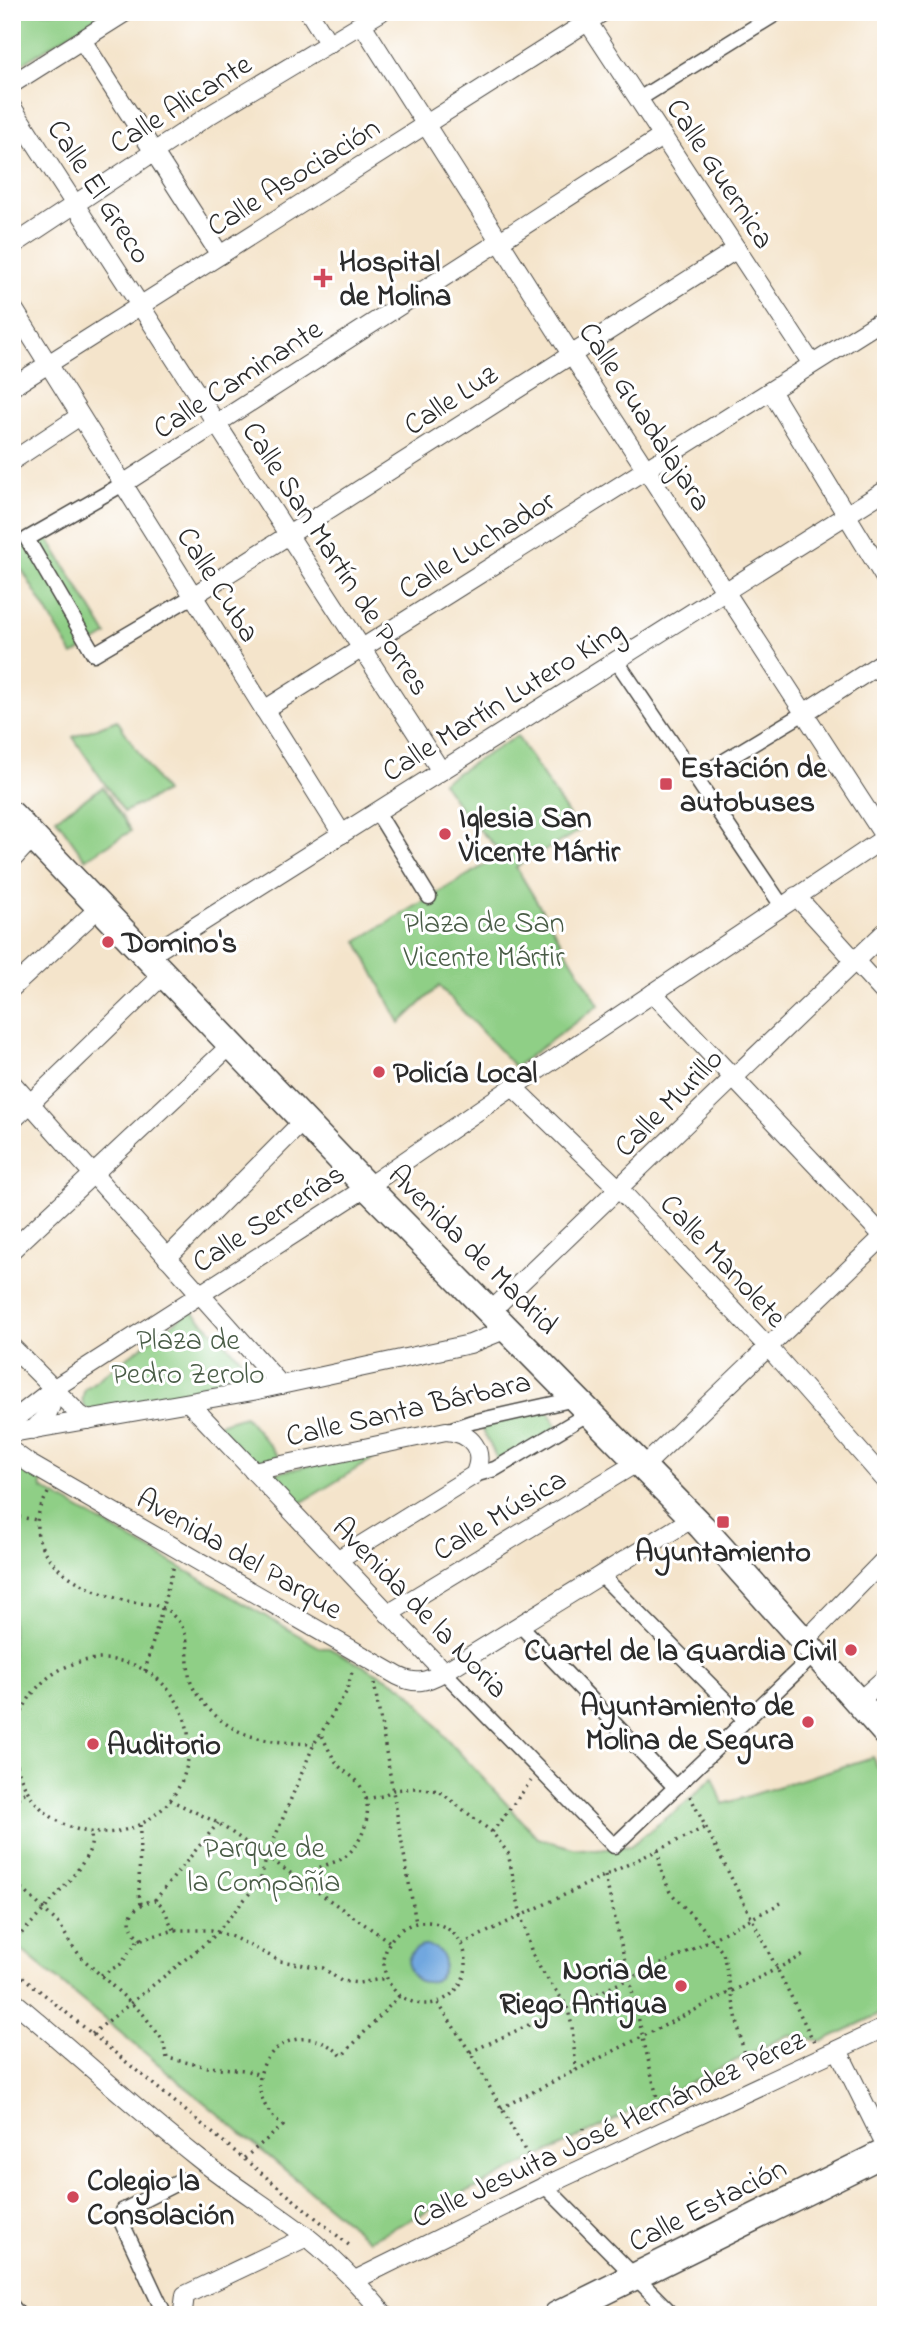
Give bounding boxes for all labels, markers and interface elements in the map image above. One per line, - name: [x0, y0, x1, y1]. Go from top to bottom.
- street label: Calle Alicante: [102, 44, 262, 167]
- street label: Calle Guernica: [653, 91, 784, 259]
- street label: Calle Asociación: [199, 108, 390, 249]
- street label: Calle El Greco: [34, 112, 161, 274]
- place label: Hospital de Molina: [339, 242, 451, 320]
- marker: Hospital de Molina: [313, 268, 333, 288]
- street label: Calle Caminante: [145, 309, 333, 452]
- street label: Calle Guadalajara: [566, 314, 721, 521]
- street label: Calle Luz: [396, 354, 508, 448]
- street label: Calle San Martín de Porres: [229, 414, 440, 705]
- street label: Calle Luchador: [391, 481, 565, 612]
- street label: Calle Cuba: [164, 519, 269, 652]
- street label: Calle Martín Lutero King: [374, 610, 633, 795]
- place label: Estación de autobuses: [680, 748, 828, 826]
- marker: Estación de autobuses: [658, 776, 674, 792]
- place label: Iglesia San Vicente Mártir: [458, 798, 621, 876]
- marker: Iglesia San Vicente Mártir: [437, 826, 453, 842]
- park label: Plaza de San Vicente Mártir: [402, 903, 565, 981]
- place label: Domino's: [120, 923, 237, 967]
- marker: Domino's: [100, 934, 116, 950]
- street label: Calle Murillo: [605, 1039, 735, 1169]
- place label: Policía Local: [393, 1053, 537, 1097]
- marker: Policía Local: [371, 1064, 387, 1080]
- street label: Calle Serrerías: [184, 1154, 355, 1286]
- street label: Avenida de Madrid: [376, 1156, 567, 1347]
- street label: Calle Manolete: [648, 1185, 796, 1339]
- park label: Plaza de Pedro Zerolo: [111, 1320, 265, 1398]
- street label: Calle Santa Bárbara: [282, 1361, 535, 1460]
- street label: Calle Música: [425, 1459, 576, 1574]
- street label: Avenida del Parque: [127, 1479, 350, 1633]
- street label: Avenida de la Noria: [320, 1508, 517, 1710]
- marker: Ayuntamiento: [715, 1514, 731, 1530]
- place label: Ayuntamiento: [635, 1532, 811, 1576]
- place label: Cuartel de la Guardia Civil: [524, 1631, 837, 1675]
- marker: Cuartel de la Guardia Civil: [843, 1642, 859, 1658]
- place label: Ayuntamiento de Molina de Segura: [580, 1686, 796, 1765]
- marker: Ayuntamiento de Molina de Segura: [800, 1714, 816, 1730]
- place label: Auditorio: [107, 1725, 221, 1769]
- marker: Auditorio: [85, 1736, 101, 1752]
- park label: Parque de la Compañía: [188, 1828, 341, 1906]
- place label: Noria de Riego Antigua: [499, 1950, 669, 2029]
- marker: Noria de Riego Antigua: [673, 1978, 689, 1994]
- street label: Calle Jesuita José Hernández Pérez: [405, 2020, 814, 2241]
- street label: Calle Estación: [622, 2148, 795, 2265]
- place label: Colegio la Consolación: [87, 2161, 234, 2239]
- marker: Colegio la Consolación: [65, 2189, 81, 2205]

